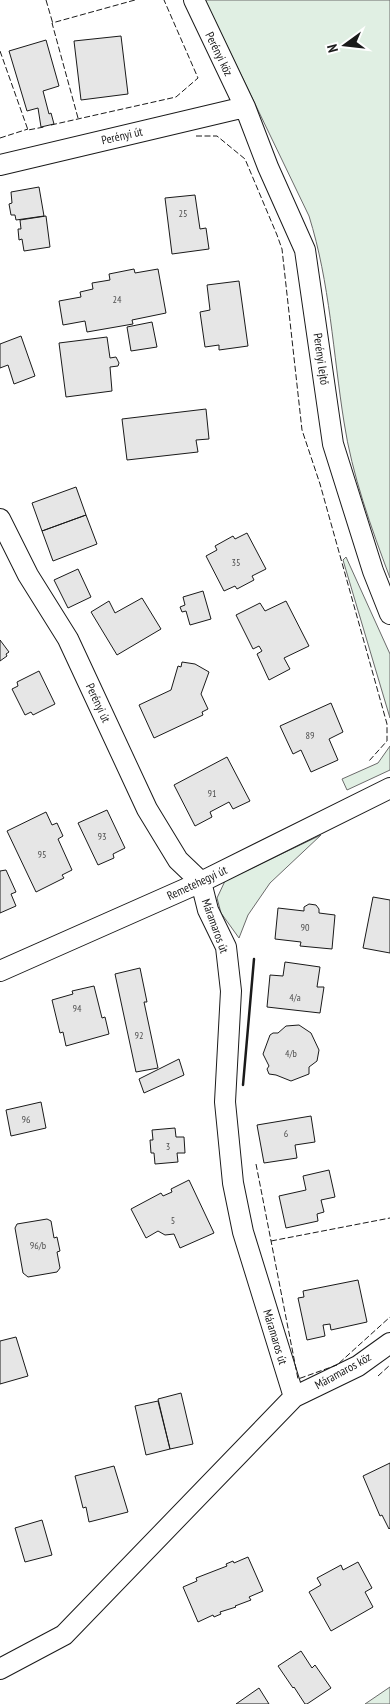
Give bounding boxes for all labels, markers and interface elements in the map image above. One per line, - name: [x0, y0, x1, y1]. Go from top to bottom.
- north arrow: [320, 20, 370, 70]
- street label: Perényi köz: [202, 29, 237, 78]
- text: N: [323, 42, 342, 54]
- street label: Perényi út: [100, 123, 145, 148]
- house number: 25: [179, 207, 188, 220]
- house number: 24: [113, 293, 122, 306]
- street label: Perényi lejtő: [310, 332, 333, 386]
- house number: 35: [232, 556, 241, 569]
- street label: Perényi út: [83, 681, 114, 725]
- house number: 89: [306, 729, 315, 742]
- house number: 91: [208, 787, 217, 800]
- house number: 93: [98, 830, 107, 843]
- house number: 95: [38, 848, 47, 861]
- street label: Remetehegyi út: [164, 862, 230, 903]
- street label: Máramaros út: [199, 897, 232, 956]
- house number: 90: [301, 921, 310, 934]
- house number: 4/a: [289, 991, 301, 1004]
- house number: 94: [73, 1002, 82, 1015]
- house number: 92: [135, 1029, 144, 1042]
- house number: 4/b: [285, 1047, 297, 1060]
- house number: 96: [22, 1113, 31, 1126]
- house number: 6: [284, 1127, 289, 1140]
- house number: 3: [166, 1140, 170, 1153]
- house number: 5: [171, 1214, 175, 1227]
- house number: 96/b: [30, 1239, 46, 1252]
- street label: Máramaros út: [260, 1308, 291, 1367]
- street label: Máramaros köz: [312, 1349, 374, 1392]

